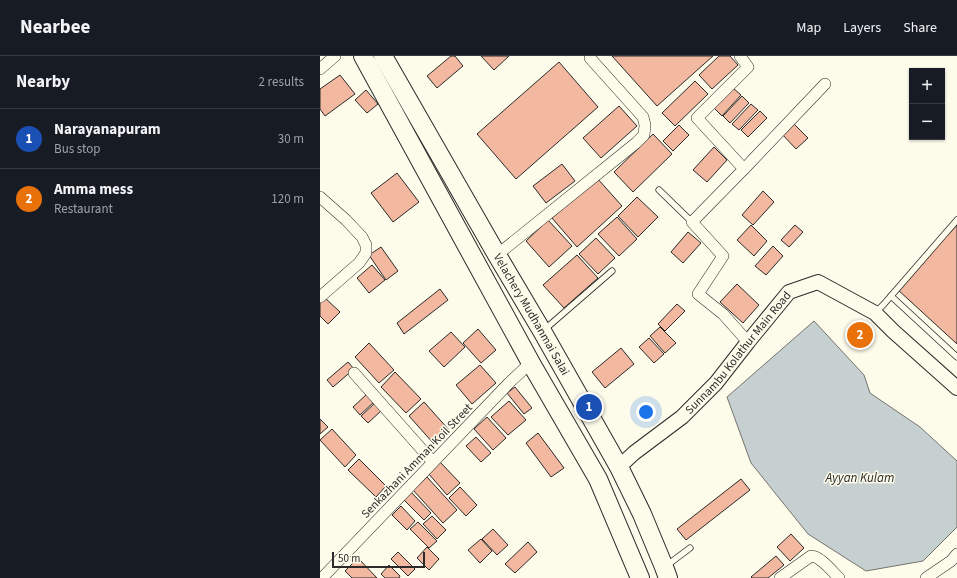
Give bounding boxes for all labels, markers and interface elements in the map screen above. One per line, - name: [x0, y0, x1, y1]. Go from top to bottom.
- text: Nearbee: [20, 14, 90, 41]
- text: Map: [796, 18, 821, 38]
- text: Layers: [843, 18, 881, 38]
- text: Share: [903, 18, 937, 38]
- map controls: [909, 68, 945, 140]
- button: +: [909, 68, 945, 104]
- text: Nearby: [16, 70, 70, 94]
- text: 2 results: [259, 73, 304, 91]
- button: −: [909, 104, 945, 140]
- text: Narayanapuram: [54, 119, 161, 140]
- text: 1: [26, 130, 32, 148]
- text: 30 m: [278, 130, 304, 148]
- text: Bus stop: [54, 140, 100, 158]
- text: Amma mess: [54, 179, 133, 200]
- text: 2: [26, 190, 32, 208]
- text: 120 m: [271, 190, 304, 208]
- text: Restaurant: [54, 200, 113, 218]
- street label: Velachery Mudhanmai Salai: [489, 250, 574, 378]
- street label: Sunnambu Kolathur Main Road: [681, 287, 795, 418]
- pin: 2: [847, 320, 873, 350]
- pin: 1: [576, 392, 602, 422]
- street label: Senkazhani Amman Koil Street: [358, 400, 476, 522]
- your location: [636, 402, 656, 422]
- water label: Ayyan Kulam: [825, 469, 894, 487]
- scale bar: [332, 550, 425, 569]
- text: 50 m: [338, 551, 360, 566]

